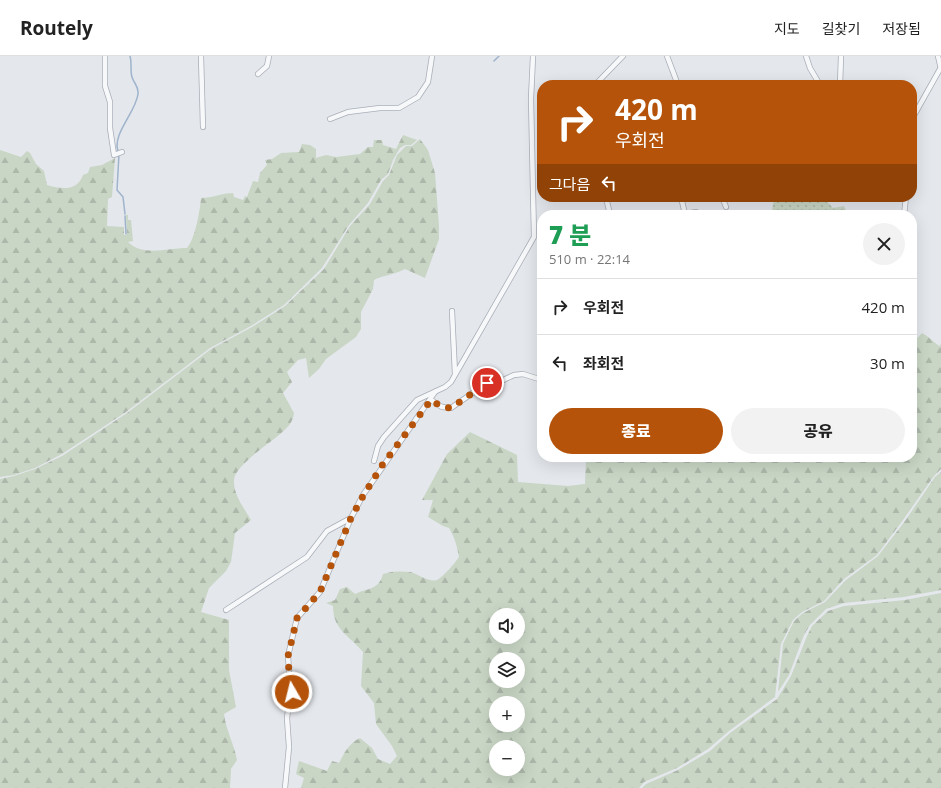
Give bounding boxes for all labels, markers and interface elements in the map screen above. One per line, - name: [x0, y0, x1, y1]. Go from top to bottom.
- text: Routely: [20, 15, 93, 41]
- text: 지도: [774, 19, 800, 38]
- text: 길찾기: [822, 19, 860, 38]
- text: 저장됨: [882, 19, 921, 38]
- text: 420 m: [615, 90, 698, 128]
- icon: right: [549, 96, 601, 148]
- text: 우회전: [615, 128, 665, 152]
- icon: left: [598, 172, 620, 194]
- text: 그다음: [549, 174, 590, 194]
- text: 7 분: [549, 218, 591, 251]
- button: close: [863, 223, 905, 265]
- text: 510 m · 22:14: [549, 250, 630, 268]
- icon: right: [549, 296, 571, 318]
- text: 우회전: [583, 297, 624, 317]
- text: 420 m: [861, 297, 905, 317]
- icon: left: [549, 352, 571, 374]
- text: 좌회전: [583, 353, 624, 373]
- text: 30 m: [870, 353, 905, 373]
- pin: [470, 366, 504, 400]
- icon: arrive: [476, 372, 498, 394]
- button: 종료: [549, 408, 723, 454]
- button: 공유: [731, 408, 905, 454]
- map controls: [489, 608, 525, 776]
- button: sound: [489, 608, 525, 644]
- button: layers: [489, 652, 525, 688]
- position arrow: [271, 671, 313, 713]
- button: +: [489, 696, 525, 732]
- button: −: [489, 740, 525, 776]

